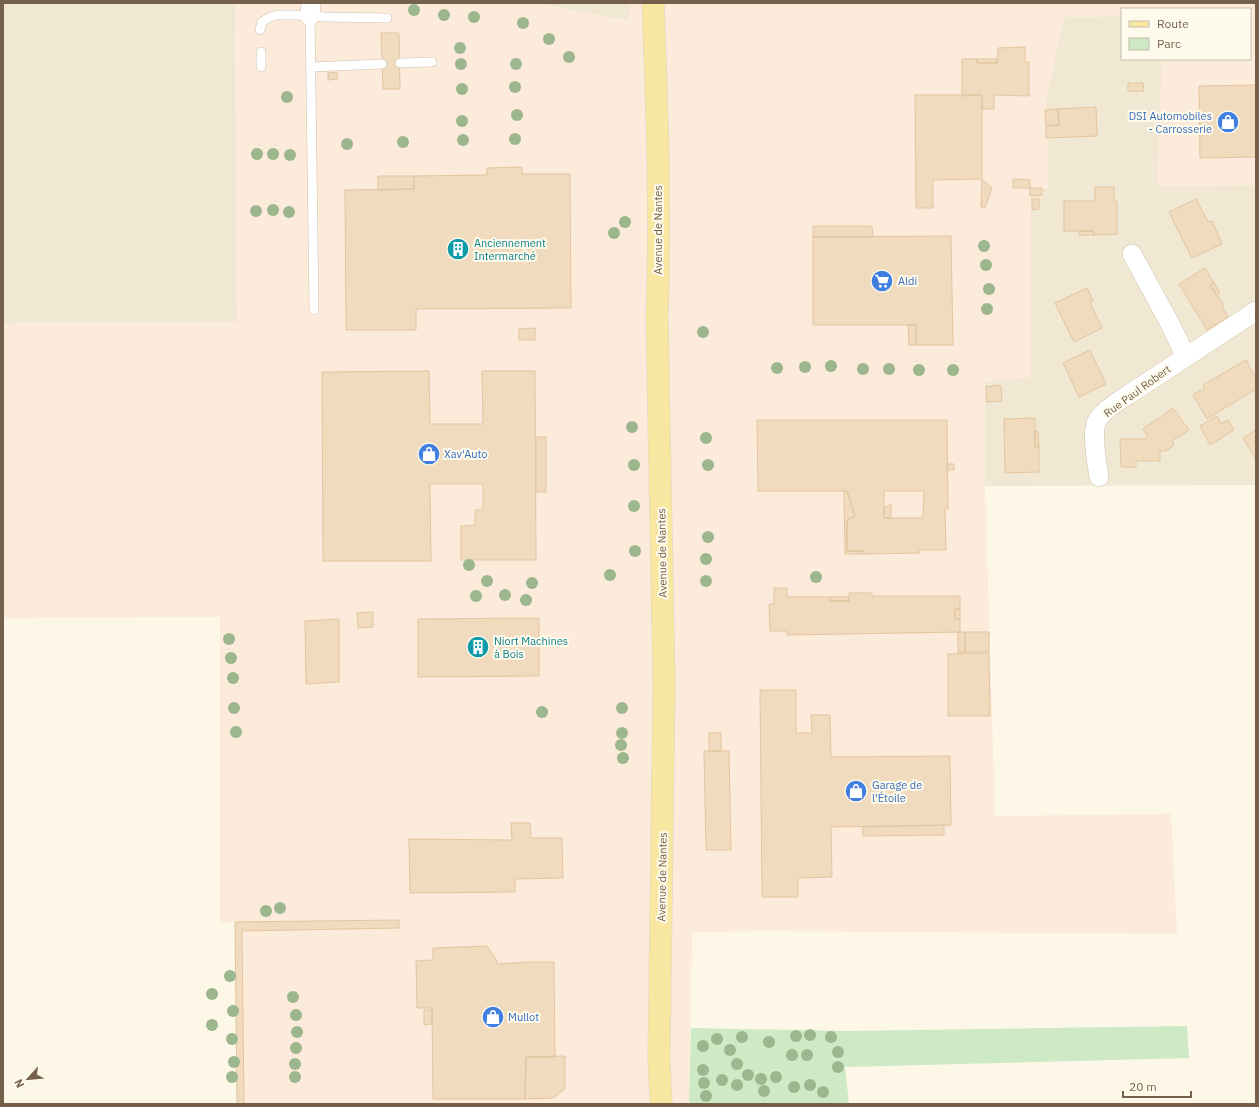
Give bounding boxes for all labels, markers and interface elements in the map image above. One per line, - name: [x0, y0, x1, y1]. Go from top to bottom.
- legend: [1121, 8, 1251, 60]
- text: Route: [1157, 16, 1189, 31]
- text: Parc: [1157, 36, 1181, 51]
- place label: DSI Automobiles - Carrosserie: [1129, 109, 1212, 136]
- shop icon: DSI Automobiles - Carrosserie: [1215, 109, 1241, 135]
- street label: Avenue de Nantes: [651, 185, 665, 275]
- building icon: Anciennement Intermarché: [445, 236, 471, 262]
- place label: Anciennement Intermarché: [474, 236, 546, 263]
- supermarket icon: Aldi: [869, 268, 895, 294]
- place label: Aldi: [898, 274, 917, 288]
- street label: Rue Paul Robert: [1101, 362, 1173, 420]
- shop icon: Xav'Auto: [416, 441, 442, 467]
- place label: Xav'Auto: [444, 447, 487, 461]
- street label: Avenue de Nantes: [654, 508, 670, 598]
- building icon: Niort Machines à Bois: [465, 634, 491, 660]
- place label: Niort Machines à Bois: [494, 634, 568, 661]
- shop icon: Garage de l'Étoile: [843, 778, 869, 804]
- place label: Garage de l'Étoile: [872, 778, 922, 805]
- street label: Avenue de Nantes: [654, 832, 670, 922]
- shop icon: Mullot: [480, 1004, 506, 1030]
- place label: Mullot: [508, 1010, 539, 1024]
- north arrow: [8, 1059, 48, 1099]
- scale bar: [1123, 1073, 1191, 1099]
- text: N: [11, 1077, 27, 1090]
- text: 20 m: [1129, 1079, 1157, 1094]

